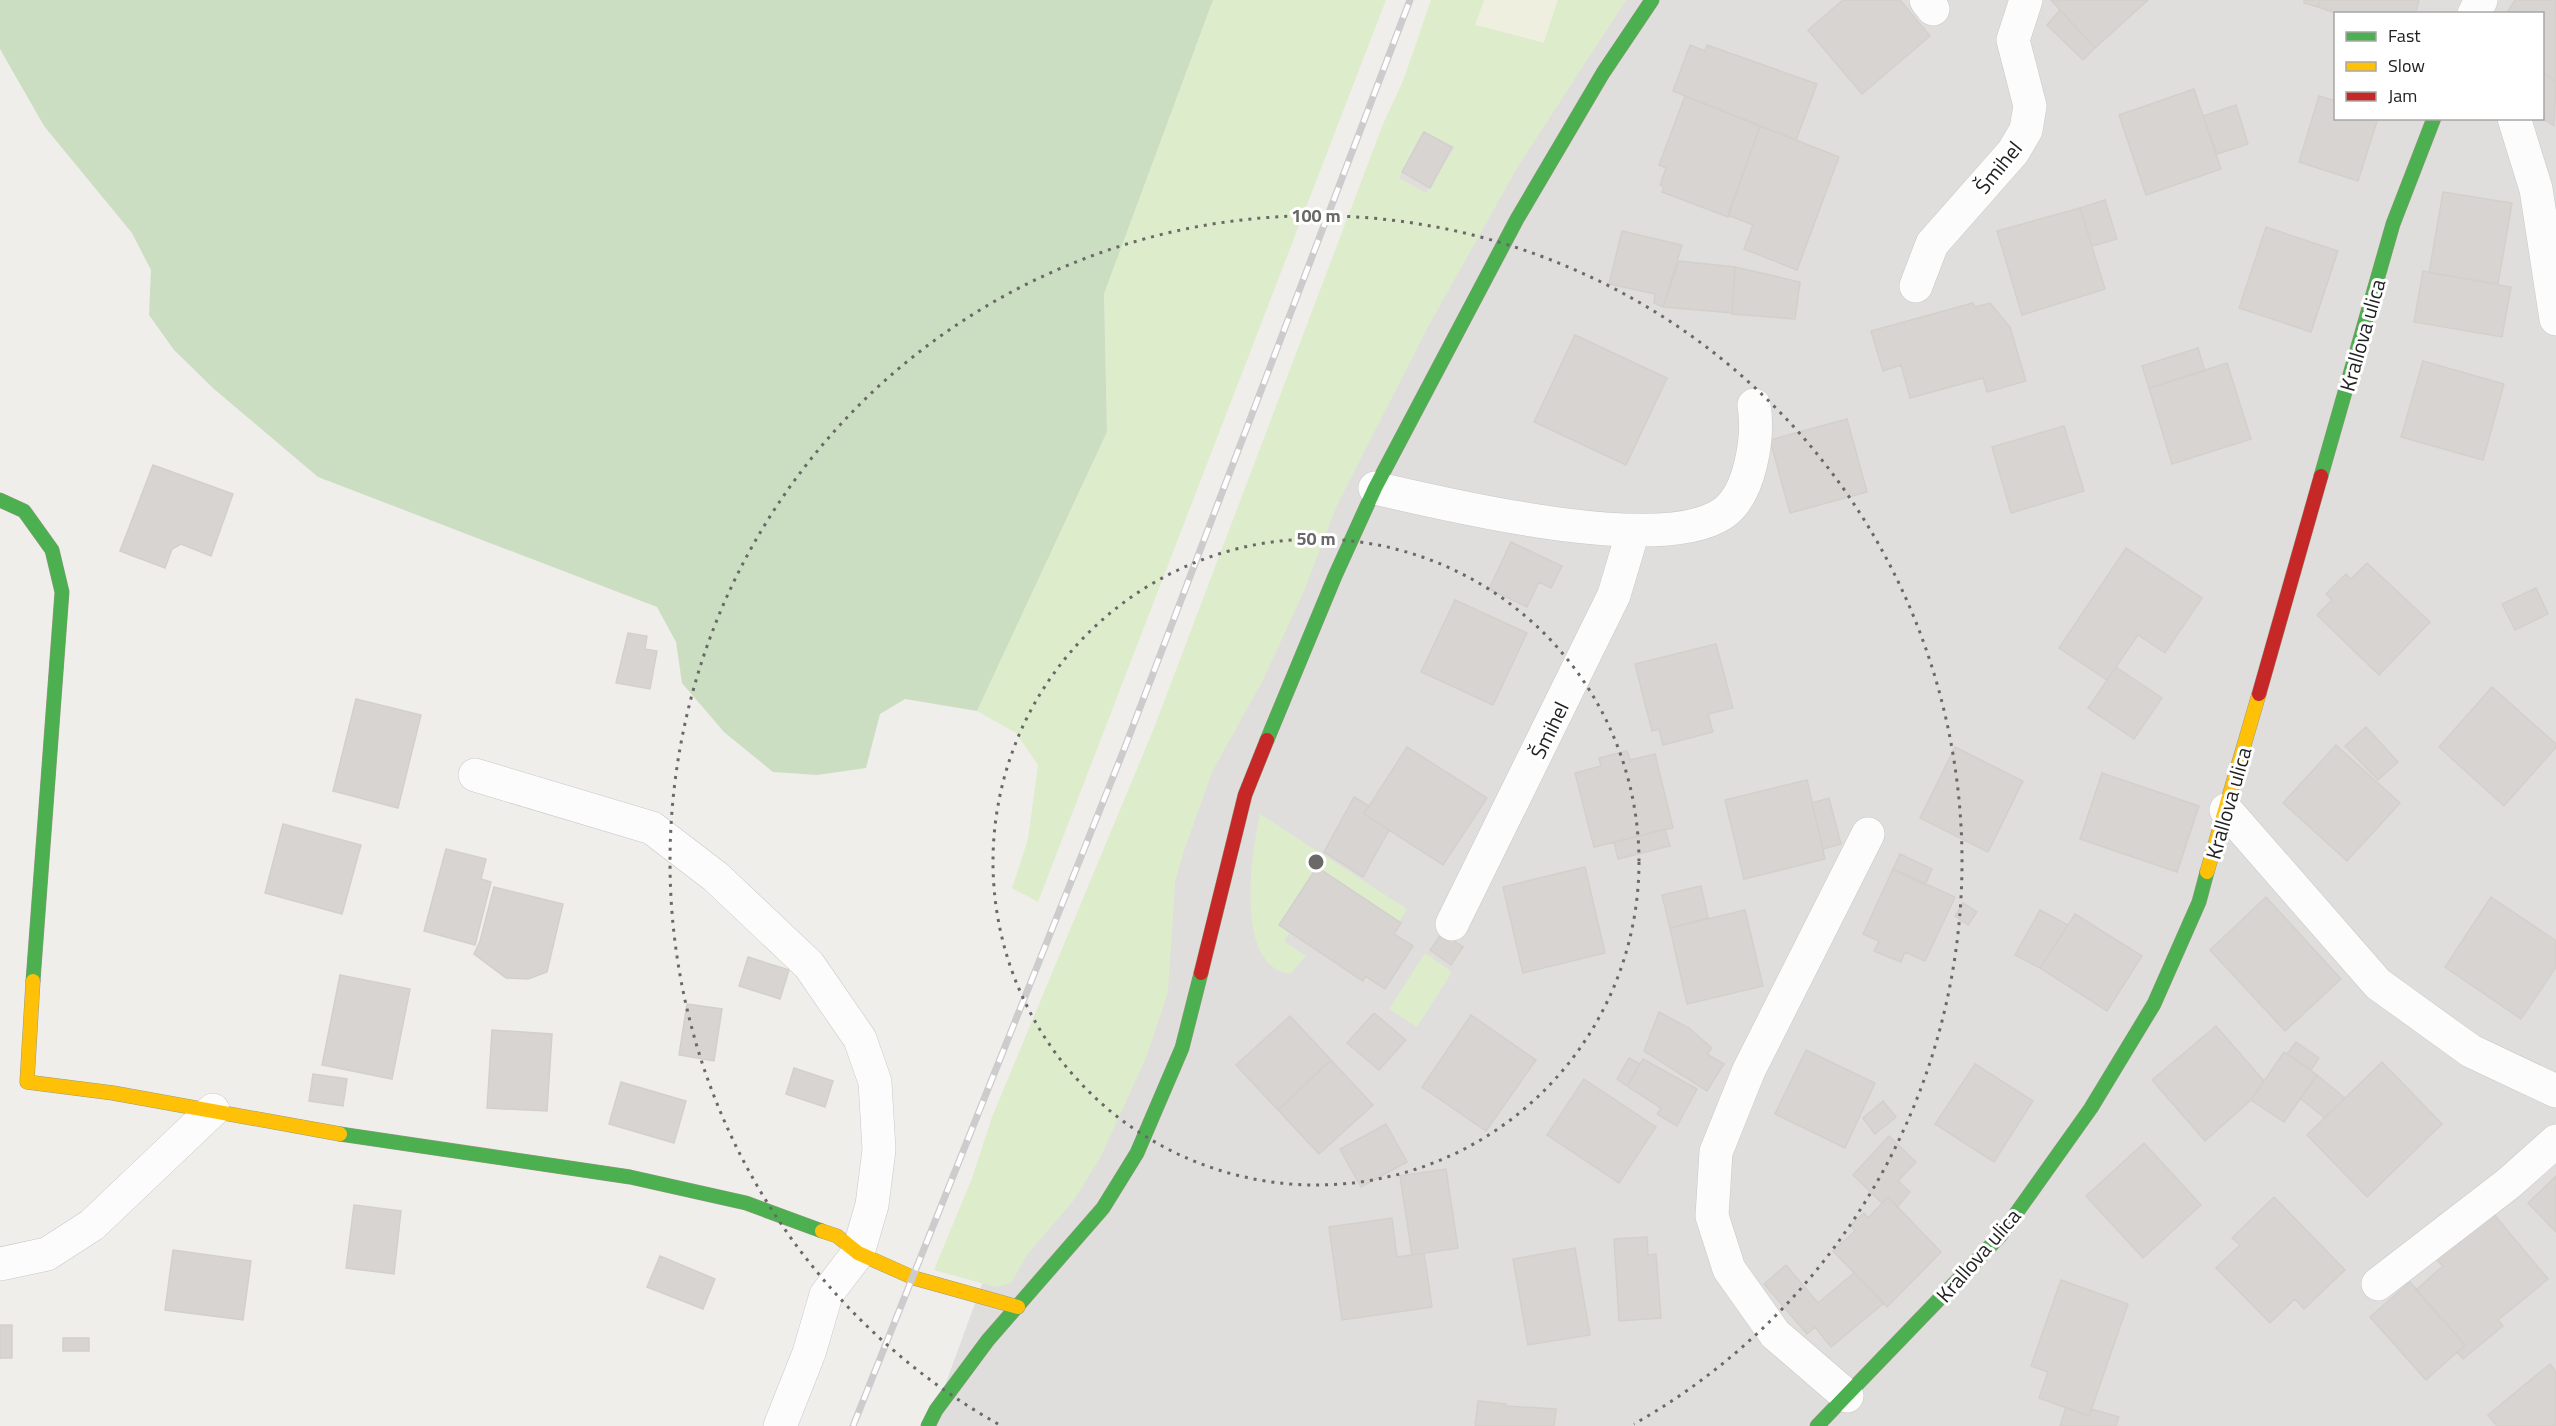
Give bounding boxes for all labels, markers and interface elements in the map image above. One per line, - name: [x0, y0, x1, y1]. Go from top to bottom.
- legend: [2334, 12, 2544, 120]
- text: Fast: [2388, 22, 2421, 49]
- text: Slow: [2388, 52, 2425, 79]
- text: Jam: [2388, 82, 2417, 109]
- street label: Šmihel: [1967, 134, 2029, 200]
- text: 100 m: [1291, 202, 1341, 229]
- street label: Krallova ulica: [2331, 275, 2393, 395]
- text: 50 m: [1296, 525, 1336, 552]
- street label: Šmihel: [1521, 696, 1577, 764]
- street label: Krallova ulica: [2197, 743, 2259, 863]
- centre of rings: [1306, 852, 1326, 872]
- street label: Krallova ulica: [1928, 1201, 2028, 1309]

